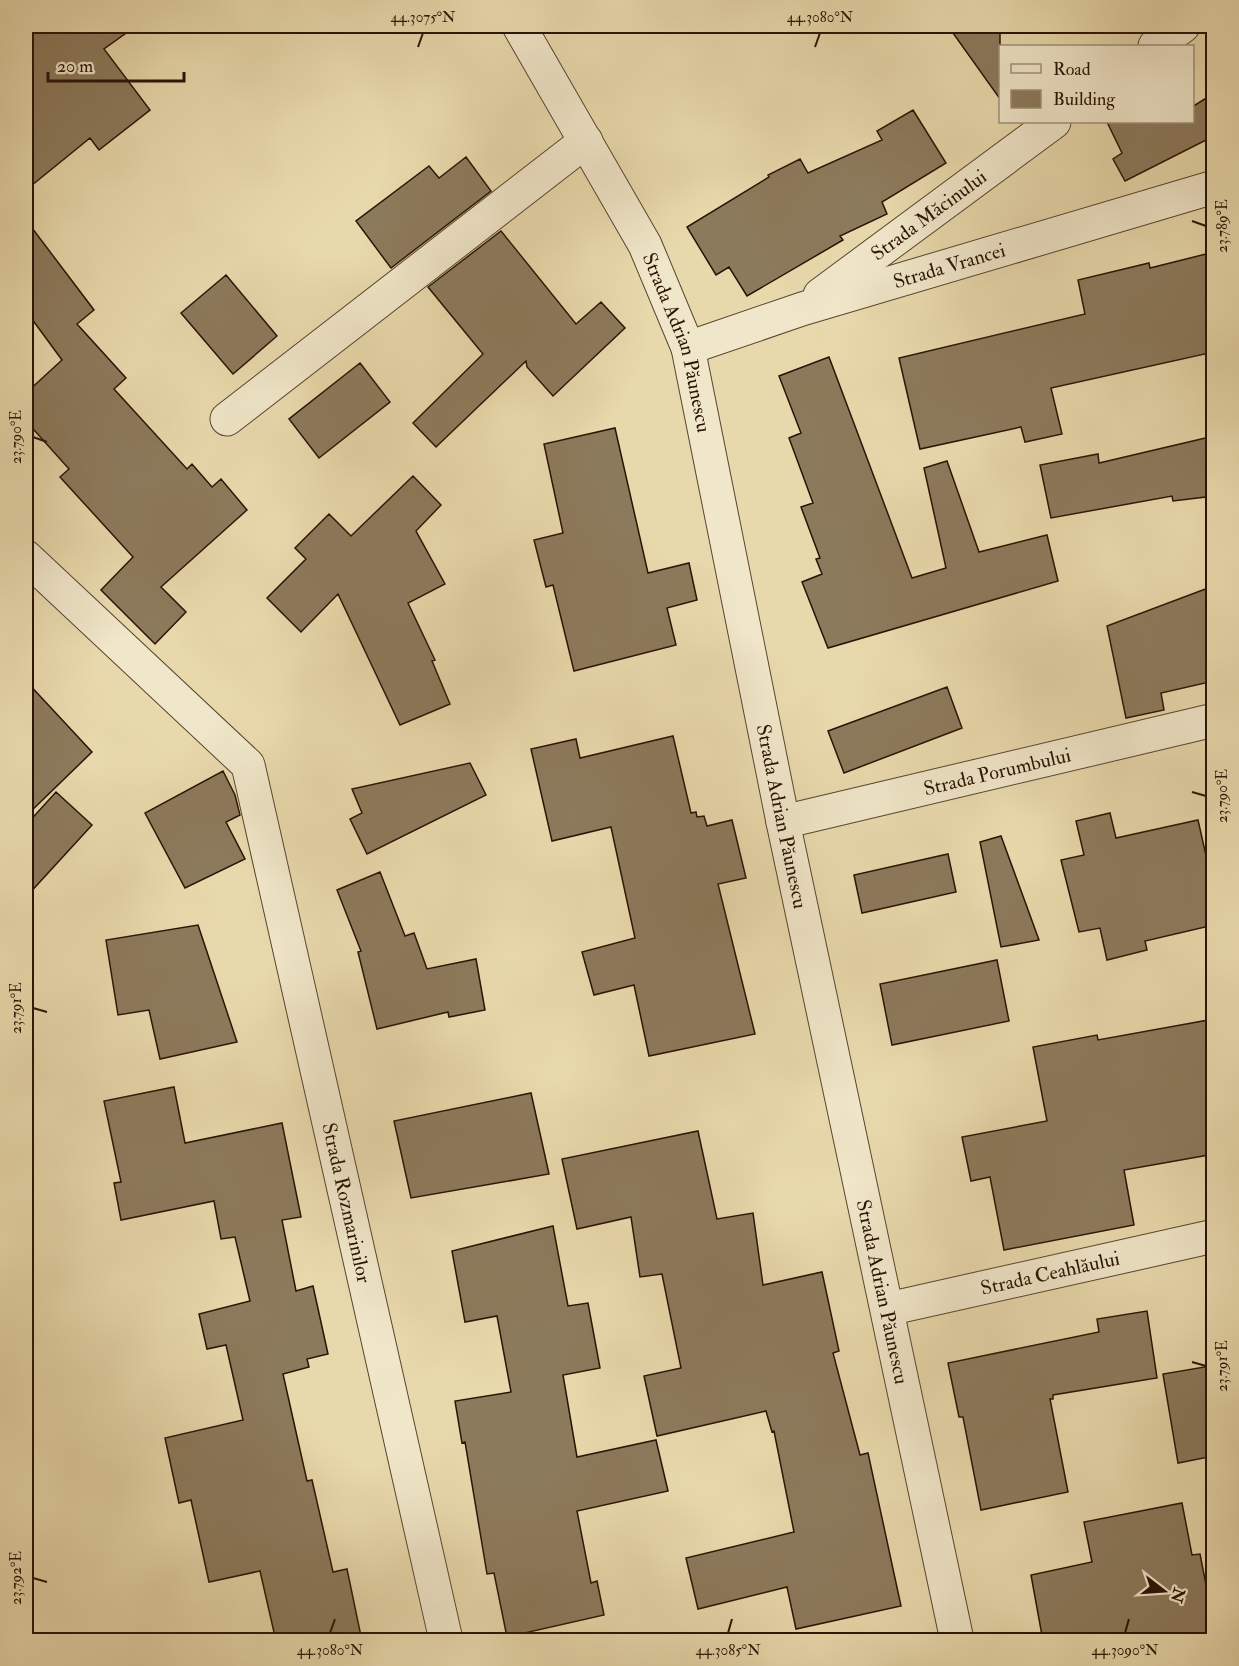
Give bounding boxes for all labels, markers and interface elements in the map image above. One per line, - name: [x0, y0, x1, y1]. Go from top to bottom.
- text: 44.3075°N: [390, 8, 456, 27]
- text: 44.3080°N: [787, 8, 854, 27]
- scale bar: [48, 45, 184, 83]
- legend: [999, 45, 1194, 123]
- text: 20 m: [57, 55, 93, 78]
- text: Road: [1053, 58, 1091, 81]
- text: Building: [1053, 88, 1116, 111]
- street label: Strada Măcinului: [866, 164, 992, 266]
- text: 23.789°E: [1213, 199, 1232, 253]
- street label: Strada Vrancei: [890, 237, 1008, 294]
- street label: Strada Adrian Păunescu: [637, 249, 717, 435]
- text: 23.790°E: [7, 410, 26, 464]
- street label: Strada Adrian Păunescu: [751, 722, 813, 911]
- street label: Strada Porumbului: [921, 742, 1073, 801]
- text: 23.790°E: [1213, 769, 1232, 823]
- text: 23.791°E: [7, 982, 26, 1034]
- street label: Strada Rozmarinilor: [316, 1120, 377, 1286]
- street label: Strada Adrian Păunescu: [851, 1197, 914, 1386]
- street label: Strada Ceahlăului: [978, 1246, 1122, 1301]
- text: 23.791°E: [1213, 1340, 1232, 1392]
- text: 23.792°E: [7, 1551, 26, 1605]
- north arrow: [1134, 1561, 1194, 1621]
- text: N: [1166, 1584, 1189, 1606]
- text: 44.3080°N: [297, 1641, 364, 1660]
- text: 44.3085°N: [695, 1641, 761, 1660]
- text: 44.3090°N: [1092, 1641, 1159, 1660]

